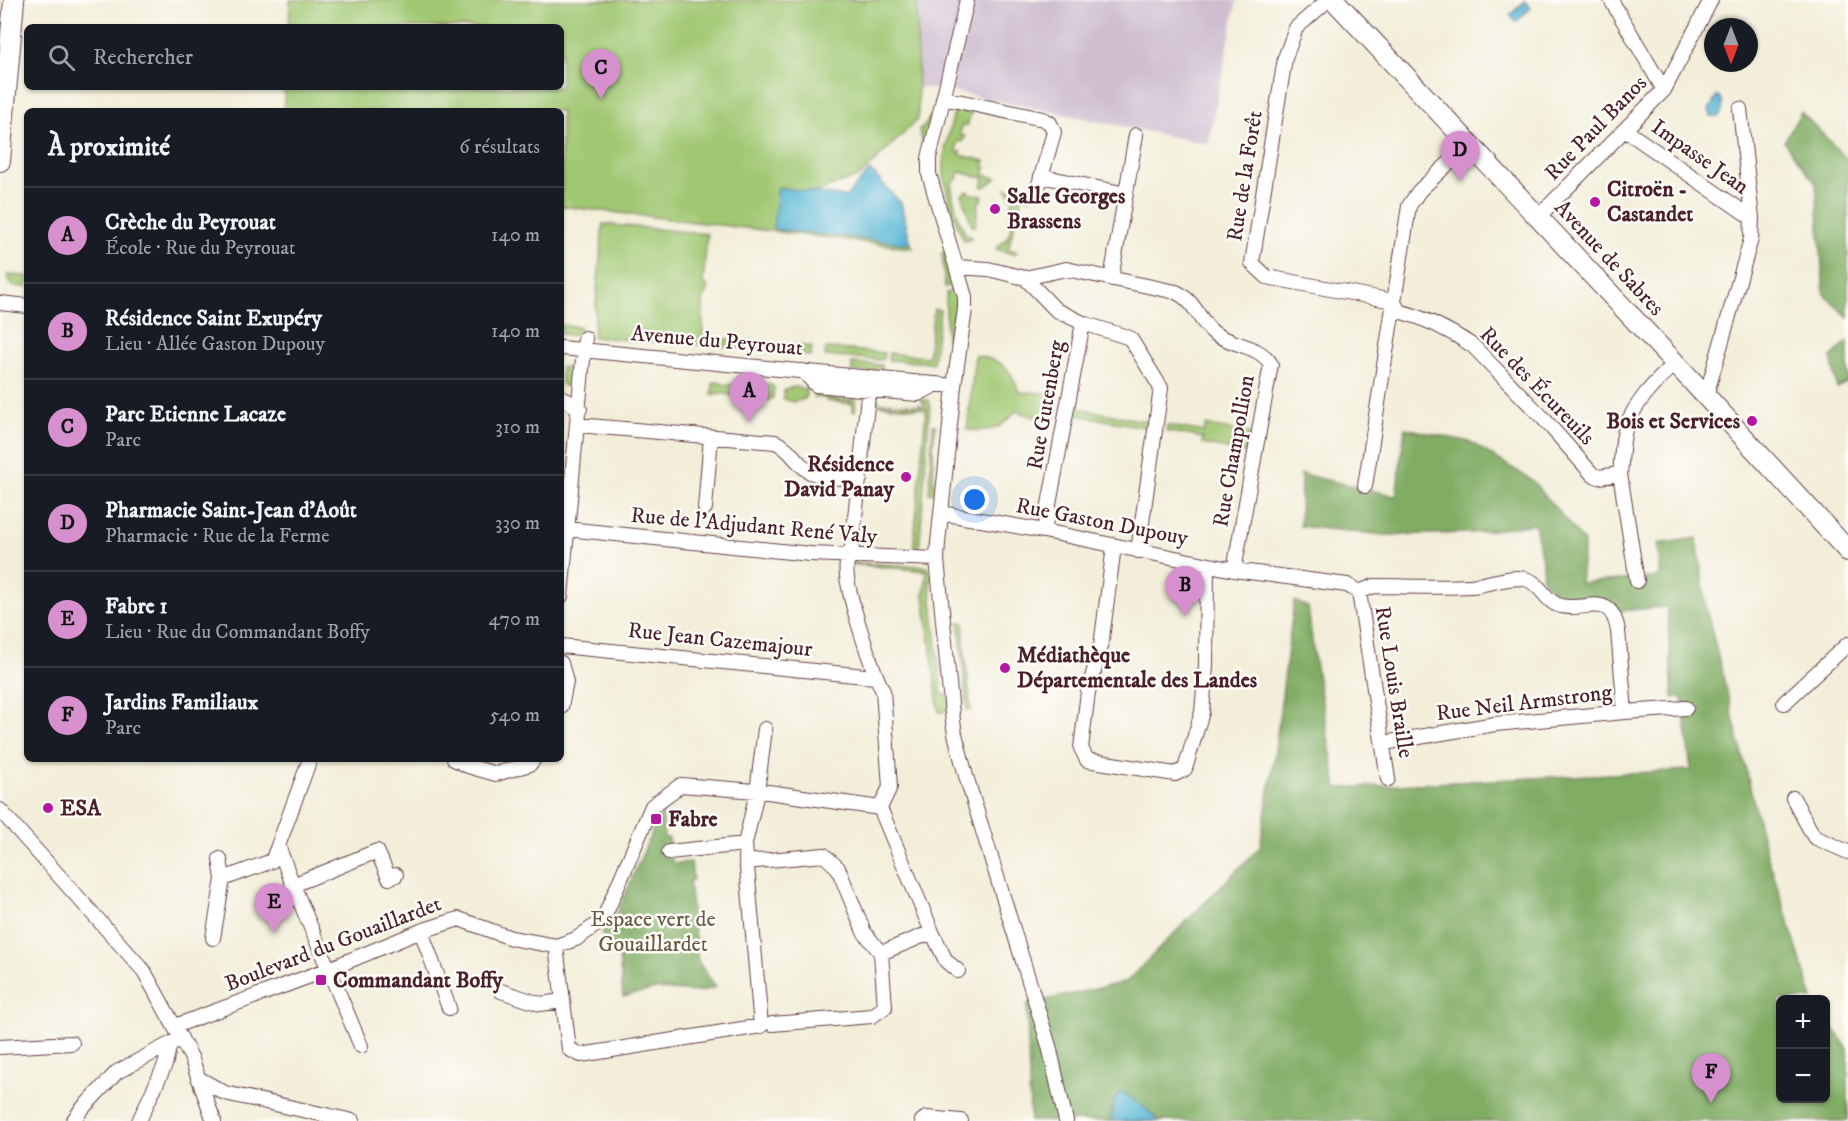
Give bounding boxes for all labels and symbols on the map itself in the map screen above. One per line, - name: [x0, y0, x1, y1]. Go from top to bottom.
- north arrow: [1704, 18, 1758, 72]
- pin: C: [582, 50, 620, 99]
- street label: Rue Paul Banos: [1539, 70, 1653, 186]
- street label: Rue de la Forêt: [1221, 109, 1269, 243]
- street label: Impasse Jean: [1646, 114, 1754, 201]
- pin: D: [1440, 132, 1480, 181]
- place label: Citroën - Castandet: [1607, 176, 1693, 228]
- place label: Salle Georges Brassens: [1007, 183, 1126, 235]
- street label: Avenue de Sabres: [1548, 194, 1670, 322]
- marker: Citroën - Castandet: [1588, 195, 1602, 209]
- marker: Salle Georges Brassens: [988, 202, 1002, 216]
- street label: Avenue du Peyrouat: [630, 320, 804, 362]
- street label: Rue des Écureuils: [1474, 321, 1600, 451]
- street label: Rue Gutenberg: [1021, 338, 1071, 472]
- pin: A: [730, 372, 768, 422]
- street label: Rue Champollion: [1207, 372, 1261, 529]
- place label: Bois et Services: [1606, 408, 1741, 435]
- marker: Bois et Services: [1745, 414, 1759, 428]
- place label: Résidence David Panay: [784, 451, 895, 503]
- marker: Résidence David Panay: [899, 470, 913, 484]
- your location: [960, 485, 989, 514]
- street label: Rue Gaston Dupouy: [1014, 492, 1191, 552]
- street label: Rue de l'Adjudant René Valy: [630, 502, 879, 550]
- pin: B: [1166, 566, 1204, 616]
- street label: Rue Louis Braille: [1369, 604, 1419, 760]
- street label: Rue Jean Cazemajour: [626, 617, 814, 663]
- place label: Médiathèque Départementale des Landes: [1017, 642, 1258, 694]
- marker: Médiathèque Départementale des Landes: [998, 661, 1012, 675]
- street label: Rue Neil Armstrong: [1434, 679, 1614, 727]
- place label: ESA: [60, 795, 102, 822]
- marker: ESA: [41, 801, 55, 815]
- place label: Fabre: [668, 806, 718, 833]
- marker: Fabre: [649, 812, 663, 826]
- pin: E: [254, 884, 294, 933]
- street label: Boulevard du Gouaillardet: [221, 890, 445, 998]
- park label: Espace vert de Gouaillardet: [590, 906, 716, 958]
- place label: Commandant Boffy: [333, 967, 504, 994]
- marker: Commandant Boffy: [314, 973, 328, 987]
- pin: F: [1692, 1054, 1730, 1103]

